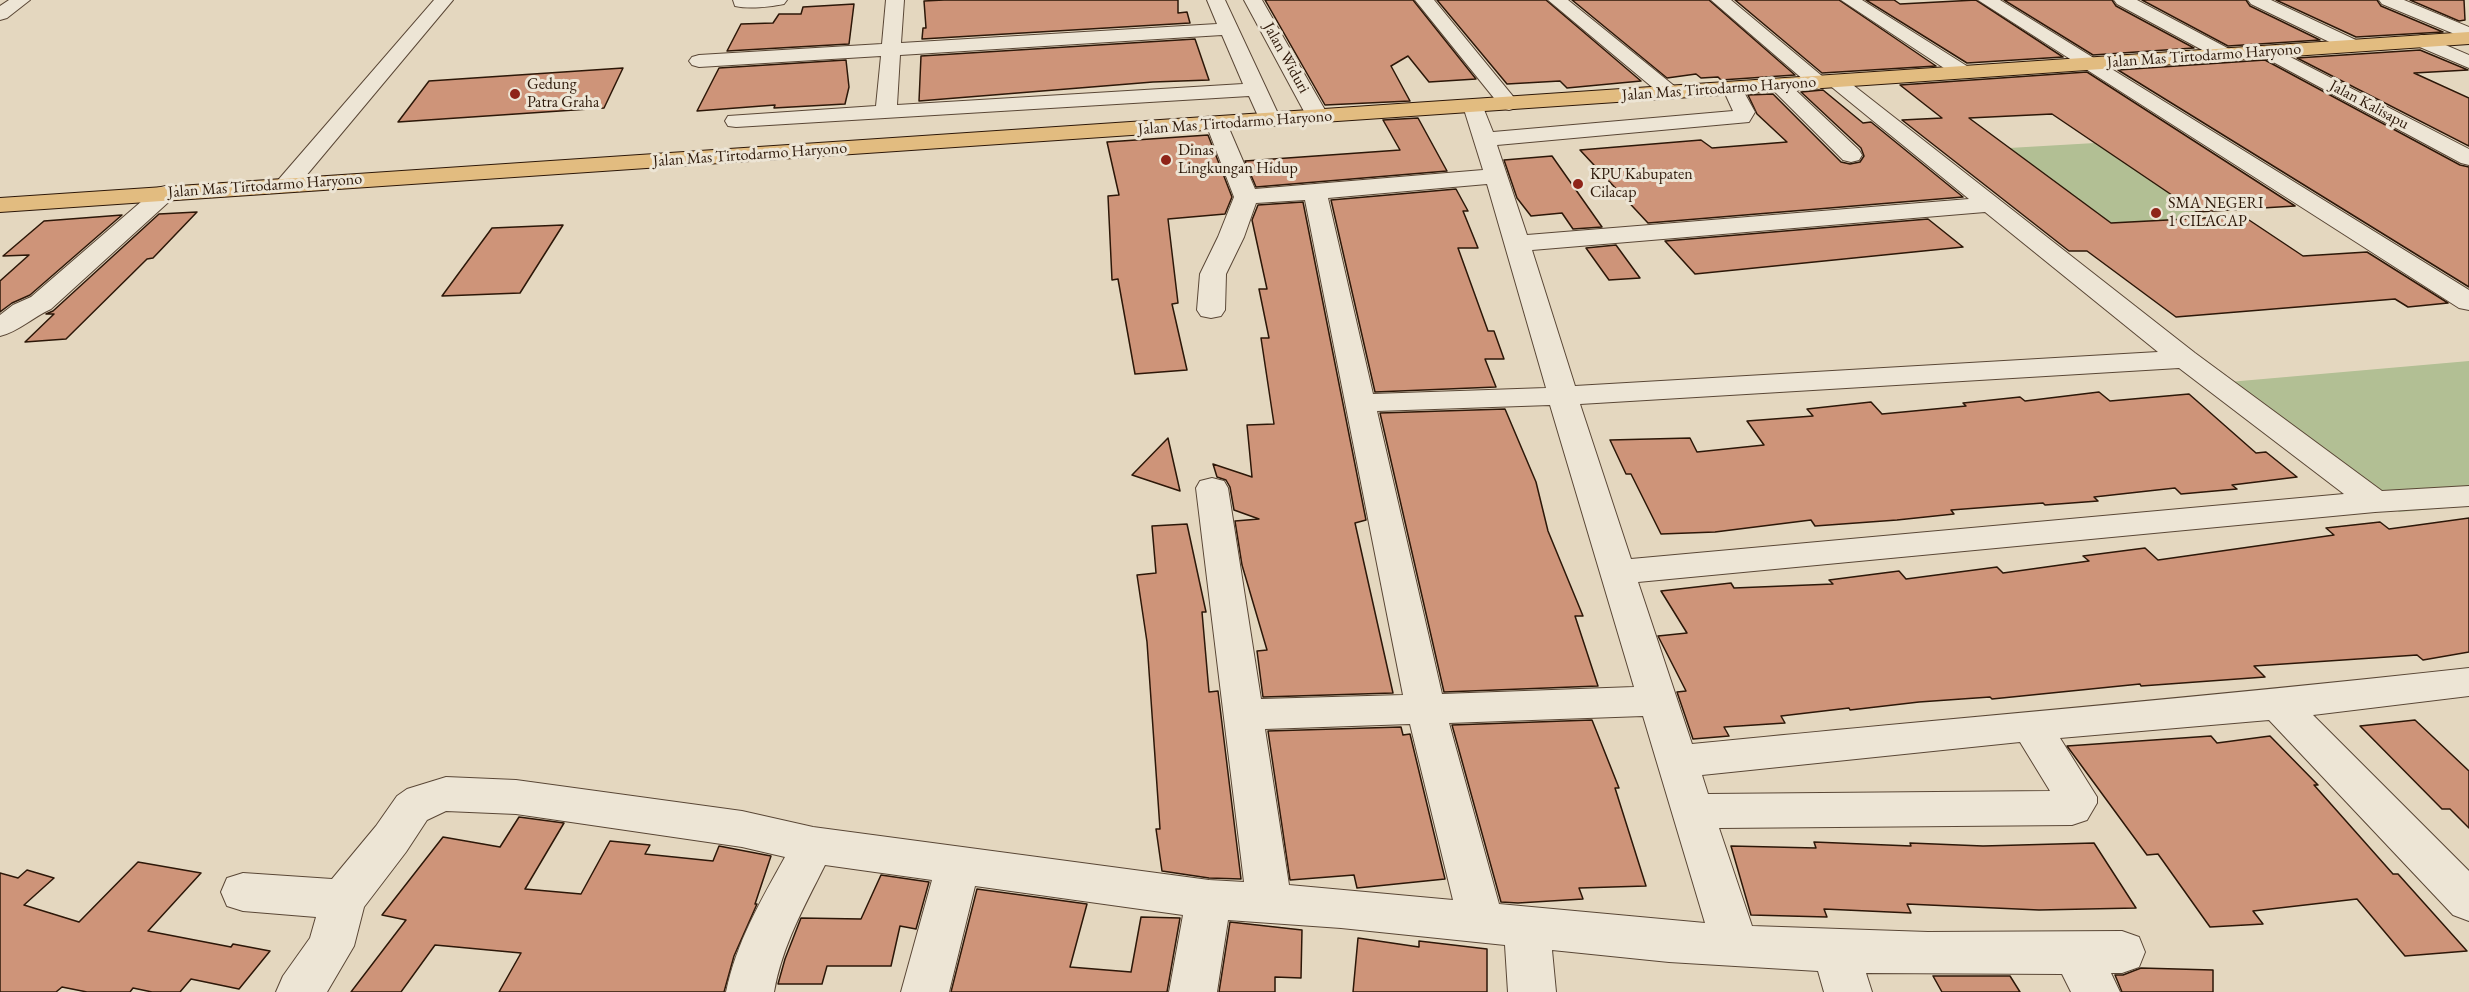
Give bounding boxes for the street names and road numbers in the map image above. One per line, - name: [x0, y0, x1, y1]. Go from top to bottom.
- street label: Jalan Widuri: [1259, 19, 1313, 97]
- street label: Jalan Mas Tirtodarmo Haryono: [2106, 40, 2302, 72]
- street label: Jalan Mas Tirtodarmo Haryono: [1621, 73, 1817, 105]
- street label: Jalan Kalisapu: [2326, 76, 2412, 134]
- street label: Jalan Mas Tirtodarmo Haryono: [1137, 107, 1333, 139]
- street label: Jalan Mas Tirtodarmo Haryono: [652, 139, 848, 171]
- street label: Jalan Mas Tirtodarmo Haryono: [167, 170, 363, 202]

